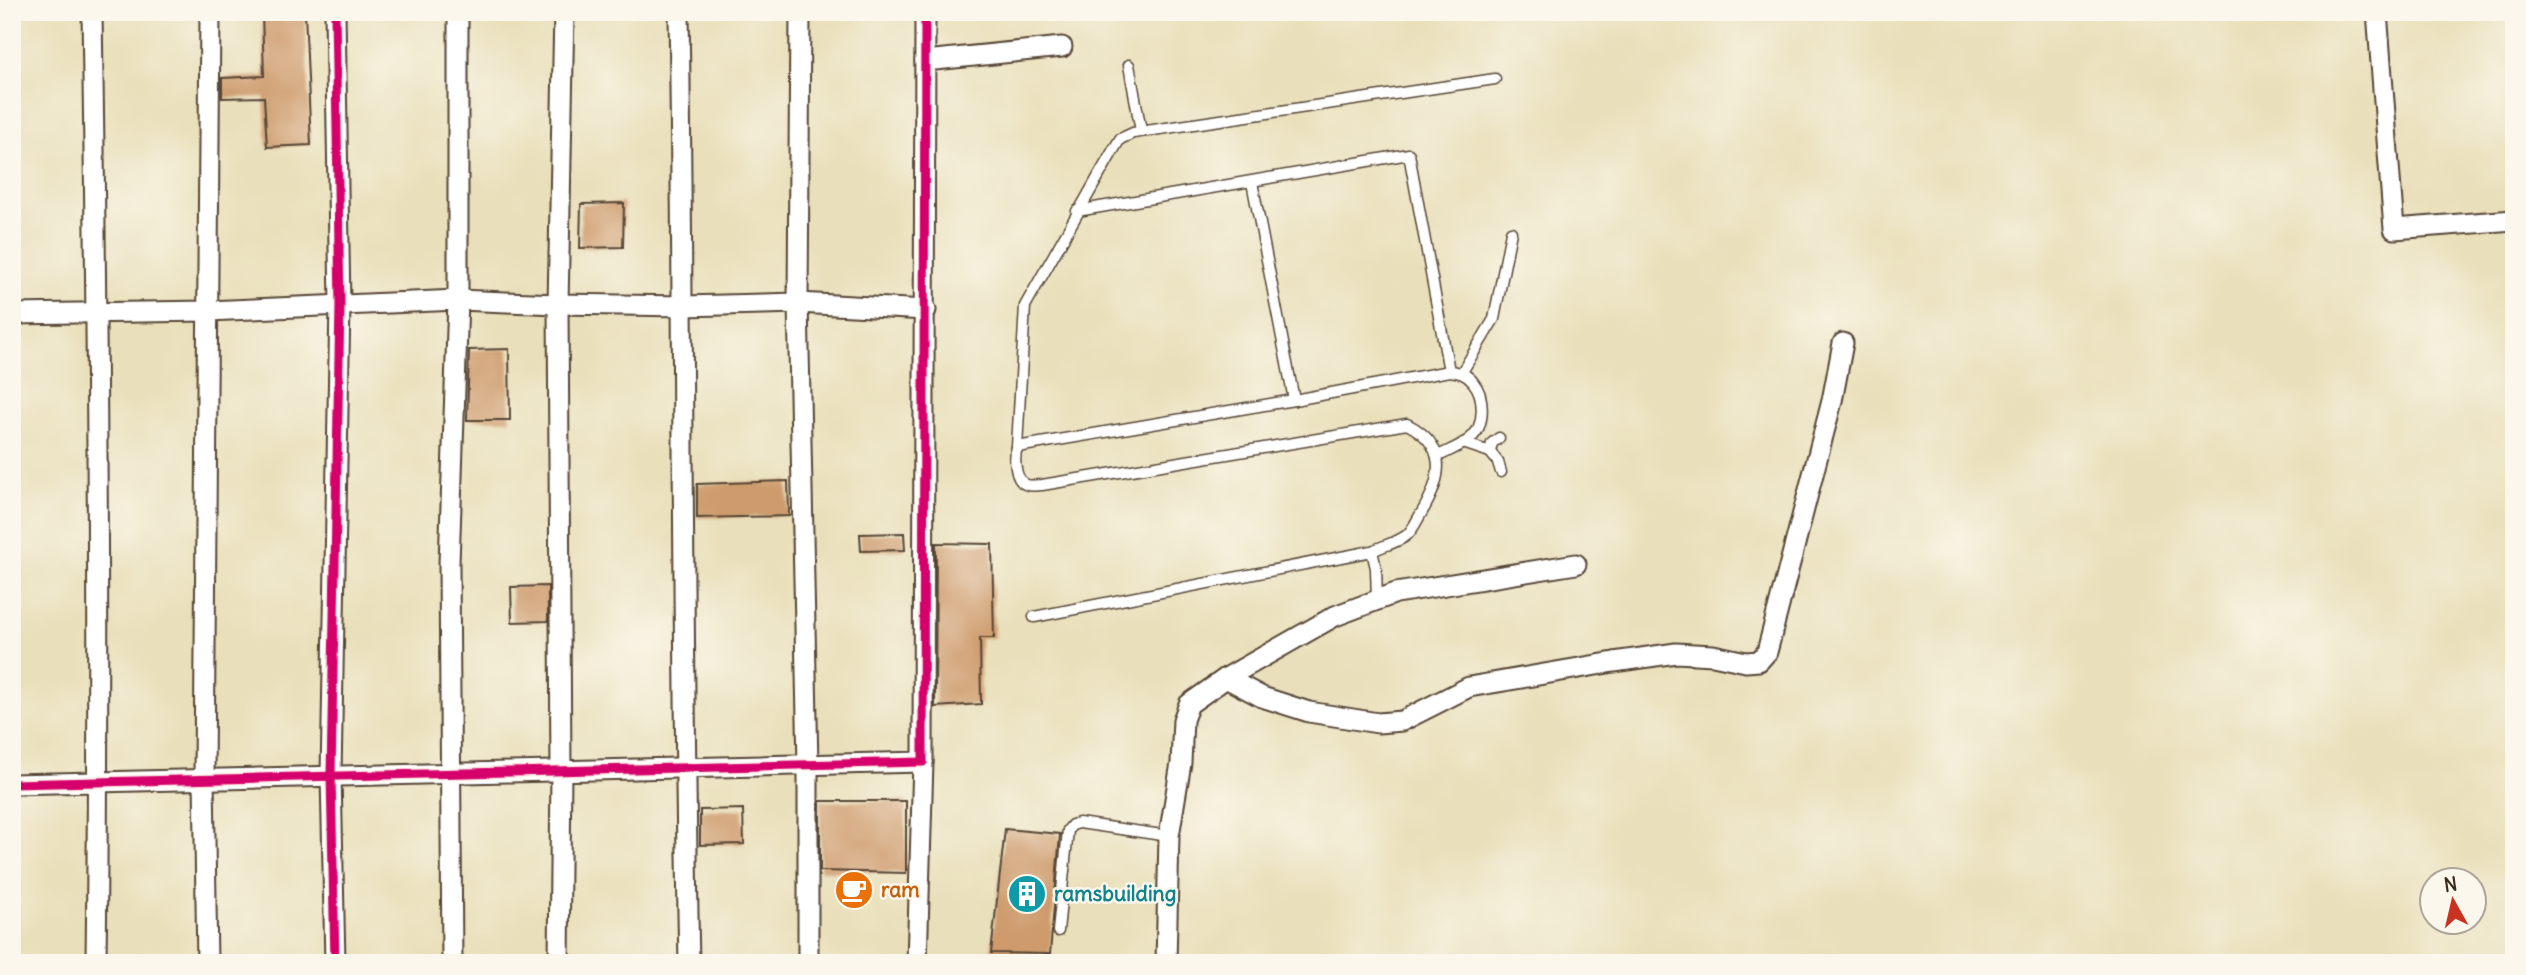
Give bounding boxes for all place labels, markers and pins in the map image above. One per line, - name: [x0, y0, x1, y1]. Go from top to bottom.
- cafe icon: ram: [833, 869, 875, 911]
- building icon: ramsbuilding: [1006, 873, 1048, 915]
- place label: ram: [881, 876, 920, 903]
- place label: ramsbuilding: [1054, 880, 1177, 907]

